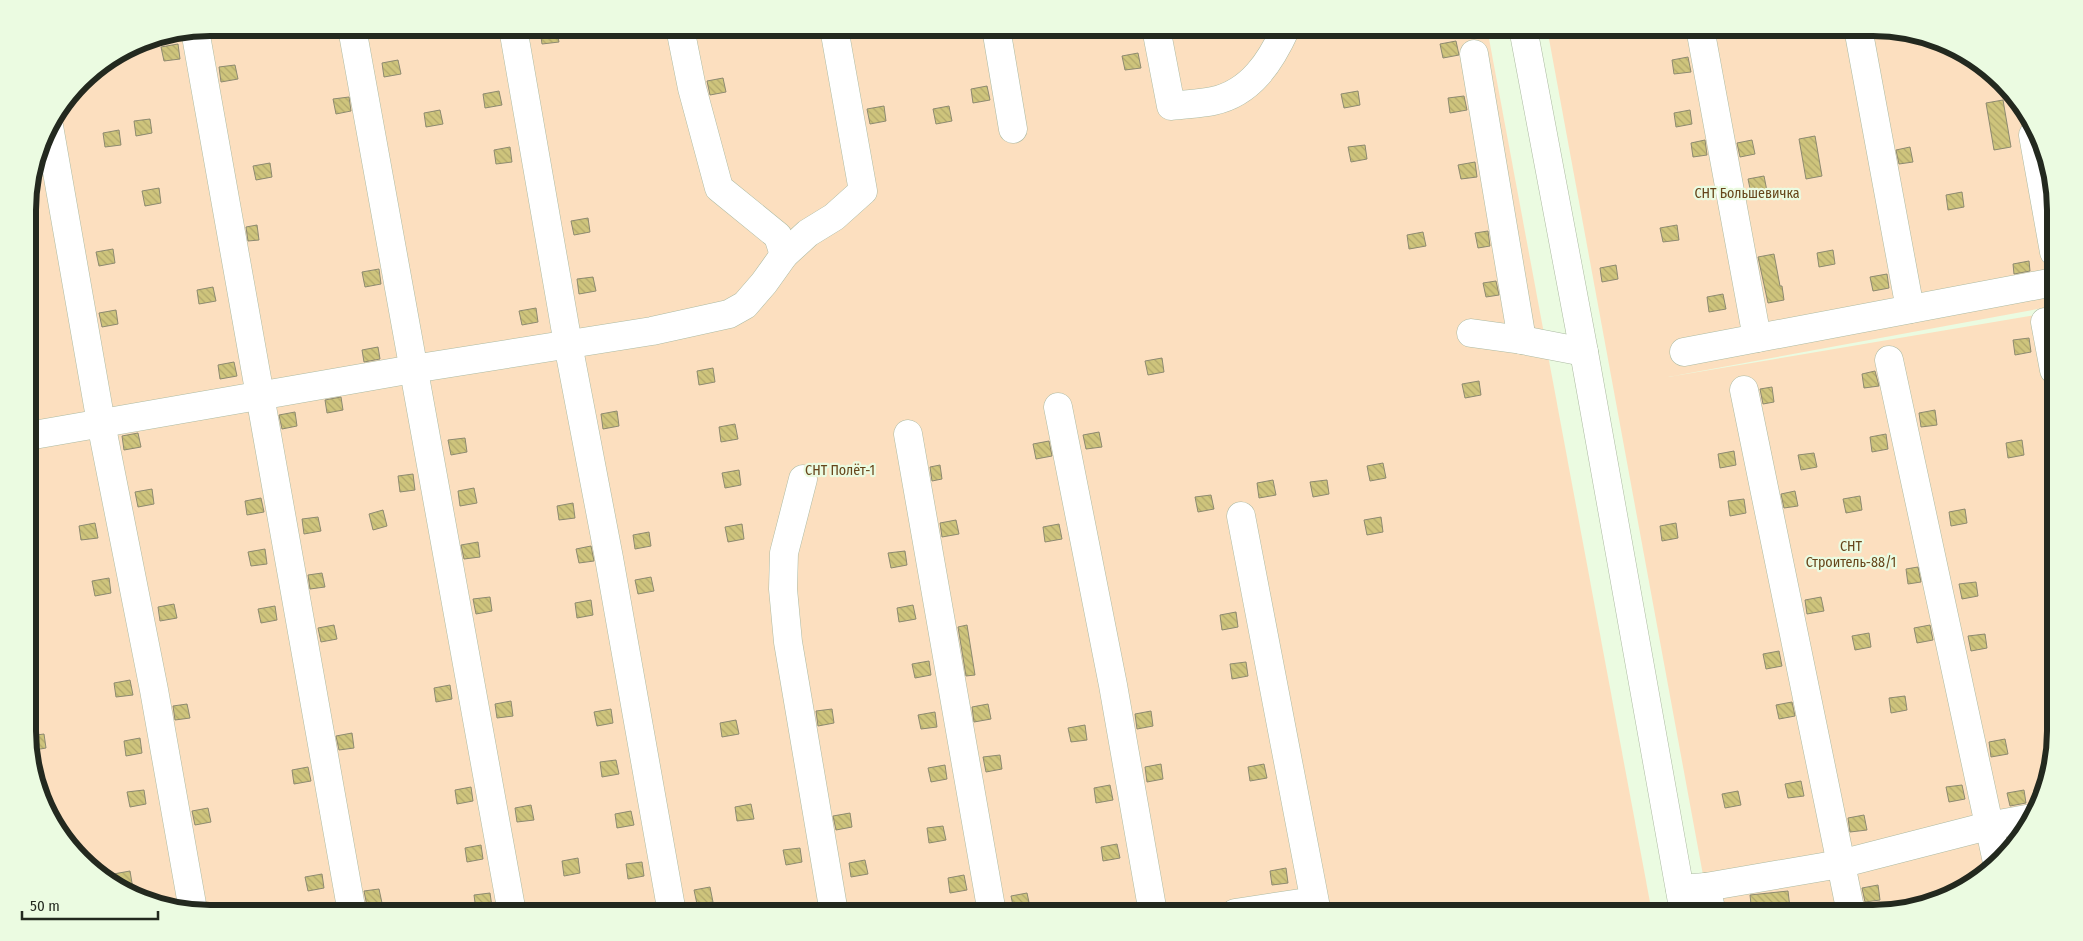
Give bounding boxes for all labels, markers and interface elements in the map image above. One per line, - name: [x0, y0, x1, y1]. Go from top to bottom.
- park label: СНТ Большевичка: [1694, 185, 1800, 202]
- park label: СНТ Полёт-1: [805, 462, 875, 479]
- park label: СНТ Строитель-88/1: [1806, 538, 1896, 571]
- scale bar: [22, 888, 159, 920]
- text: 50 m: [30, 897, 60, 915]

